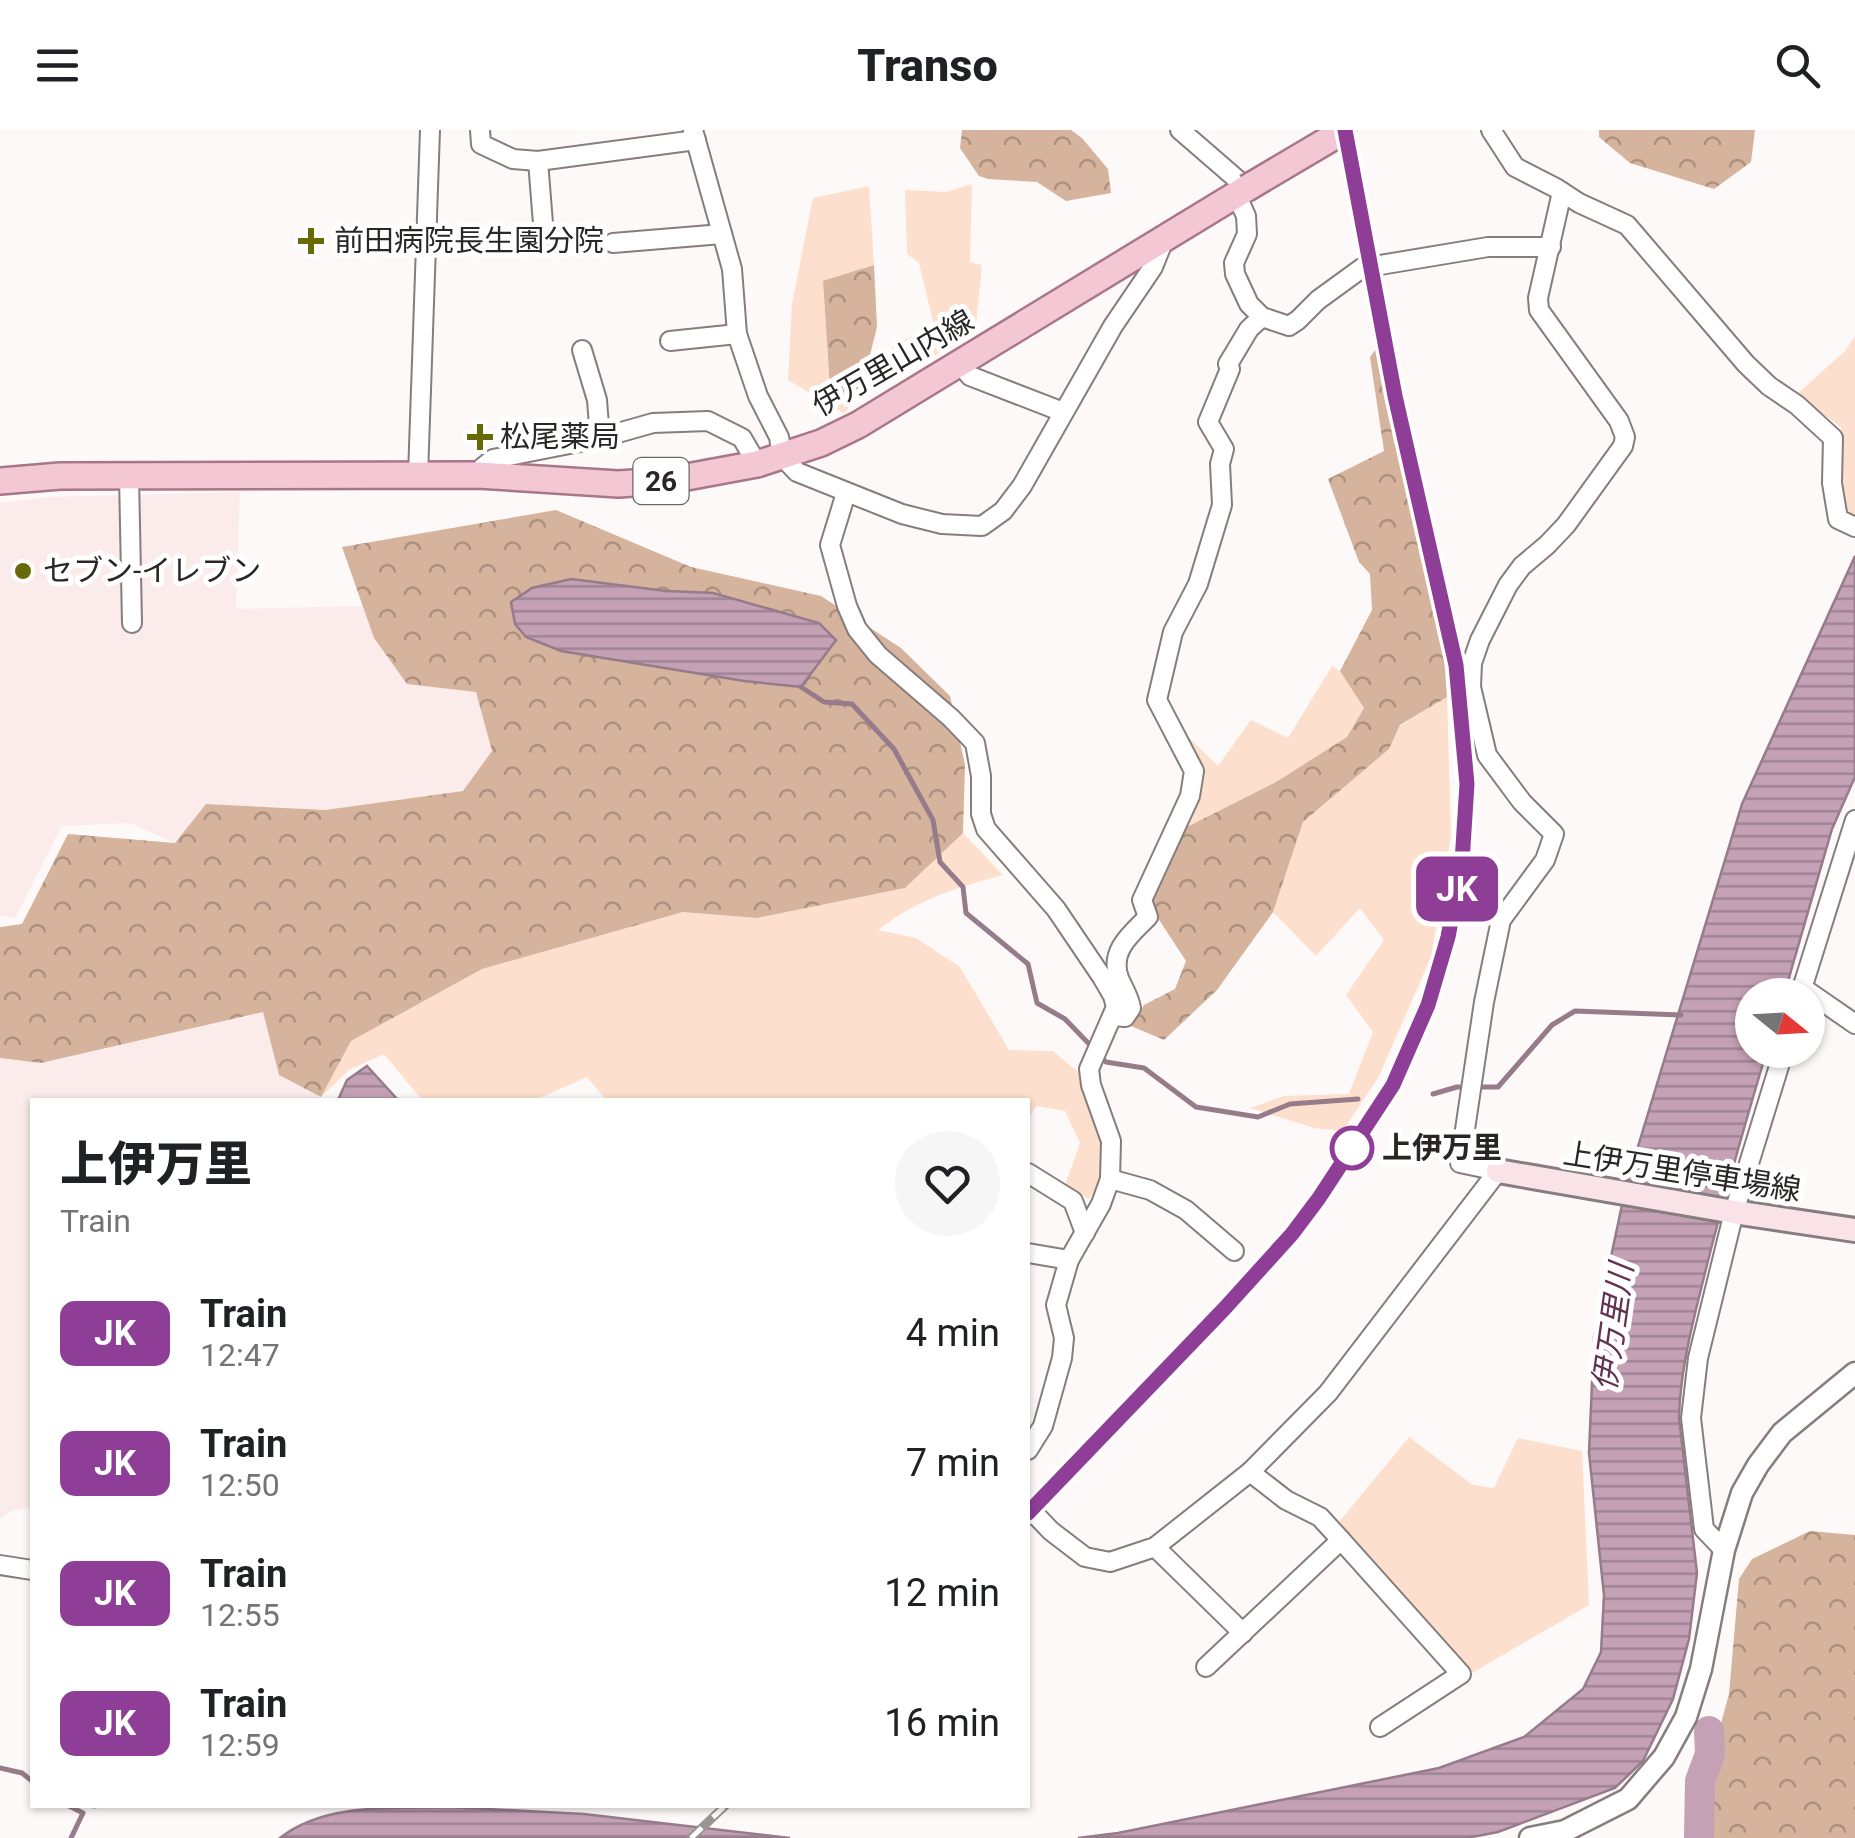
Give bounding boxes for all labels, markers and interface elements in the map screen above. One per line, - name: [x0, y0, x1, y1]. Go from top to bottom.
- icon: menu: [30, 38, 85, 93]
- icon: search: [1770, 38, 1825, 93]
- text: Transo: [857, 39, 998, 92]
- place label: 前田病院長生園分院: [334, 223, 604, 258]
- marker: 前田病院長生園分院: [298, 228, 324, 254]
- street label: 伊万里山内線: [806, 302, 979, 423]
- place label: 松尾薬局: [500, 419, 620, 454]
- marker: 松尾薬局: [469, 426, 491, 448]
- road number: 26: [634, 458, 688, 504]
- place label: セブン-イレブン: [43, 553, 261, 588]
- marker: セブン-イレブン: [12, 560, 34, 582]
- line badge: JK: [1412, 856, 1502, 922]
- text: JK: [1436, 869, 1478, 910]
- north arrow: [1735, 978, 1825, 1068]
- map controls: [1735, 978, 1825, 1068]
- marker: 上伊万里: [1331, 1127, 1373, 1169]
- place label: 上伊万里: [1382, 1130, 1502, 1165]
- button: heart: [895, 1131, 1000, 1236]
- street label: 上伊万里停車場線: [1561, 1135, 1803, 1208]
- text: 上伊万里: [60, 1136, 252, 1193]
- text: Train: [60, 1202, 131, 1240]
- water label: 伊万里川: [1585, 1258, 1641, 1393]
- text: Train: [200, 1292, 287, 1336]
- text: 4 min: [906, 1311, 1000, 1355]
- text: JK: [94, 1313, 136, 1354]
- text: 12:47: [200, 1336, 280, 1374]
- text: Train: [200, 1422, 287, 1466]
- text: 7 min: [906, 1441, 1000, 1485]
- text: JK: [94, 1443, 136, 1484]
- text: 12:50: [200, 1466, 280, 1504]
- text: Train: [200, 1552, 287, 1596]
- text: 12 min: [884, 1571, 1000, 1615]
- text: JK: [94, 1573, 136, 1614]
- text: 12:55: [200, 1596, 280, 1634]
- text: Train: [200, 1682, 287, 1726]
- text: 16 min: [884, 1701, 1000, 1745]
- text: JK: [94, 1703, 136, 1744]
- text: 12:59: [200, 1726, 280, 1764]

